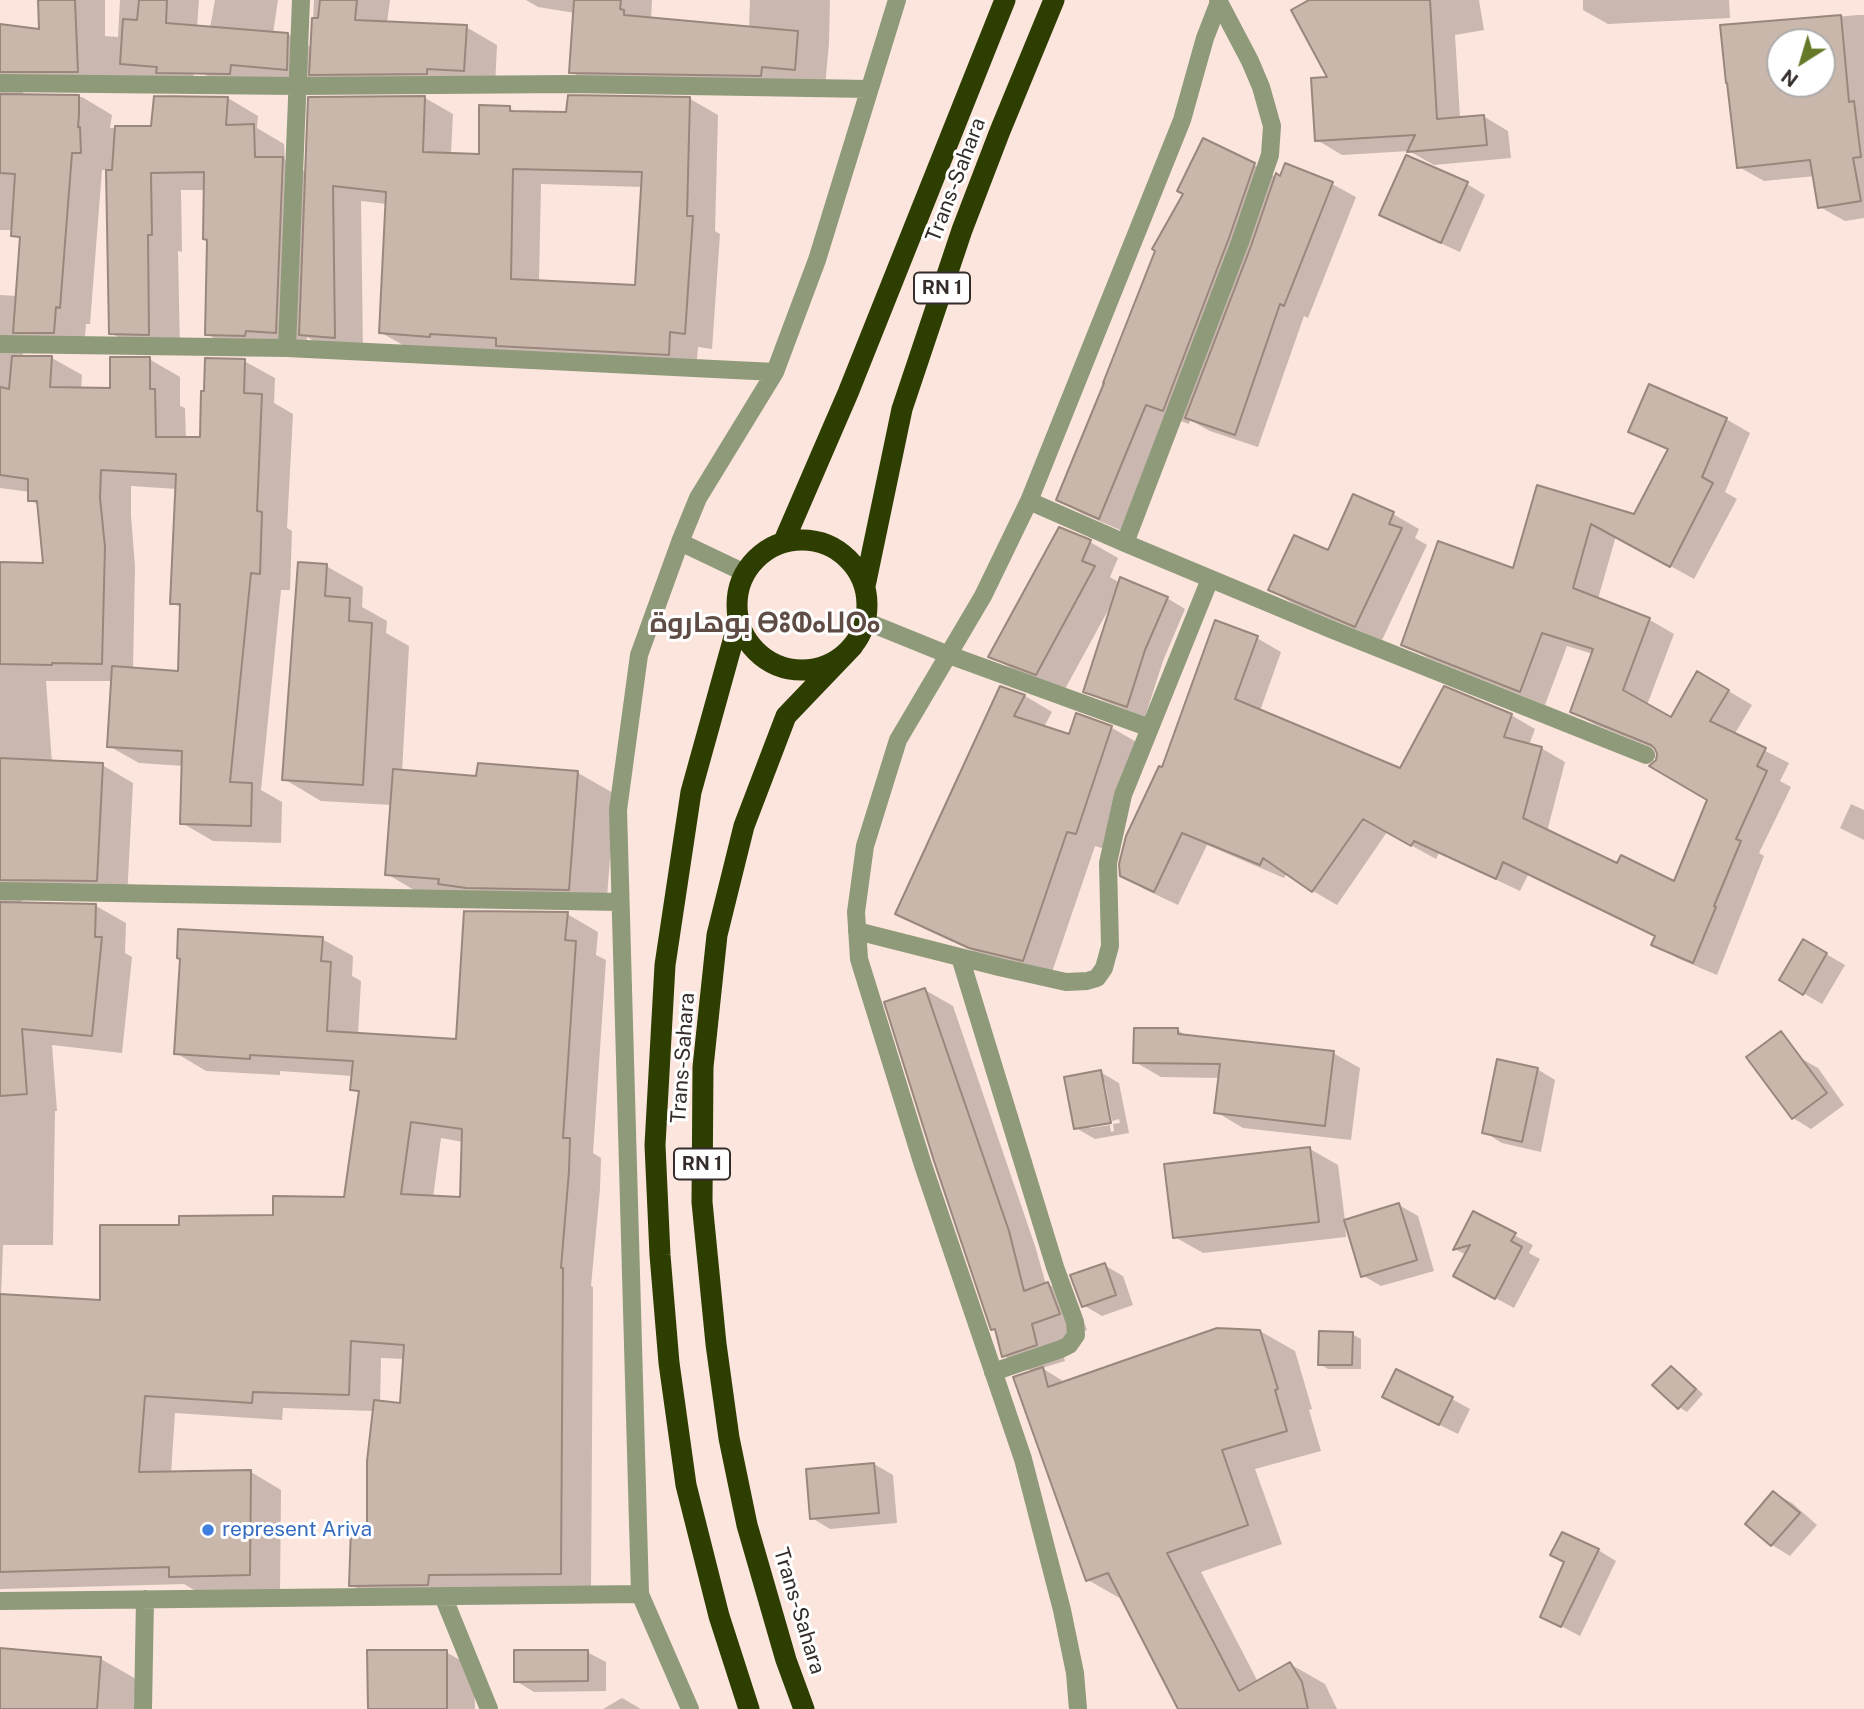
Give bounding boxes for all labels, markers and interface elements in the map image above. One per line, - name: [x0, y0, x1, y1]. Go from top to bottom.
- north arrow: [1766, 28, 1836, 98]
- text: N: [1777, 65, 1802, 91]
- street label: Trans-Sahara: [921, 114, 991, 246]
- road number: RN 1: [914, 272, 970, 304]
- district label: بوهاروة ⴱⵓⵀⴰⵡⵔⴰ: [650, 606, 880, 640]
- street label: Trans-Sahara: [666, 992, 700, 1124]
- road number: RN 1: [674, 1148, 730, 1180]
- place label: represent Ariva: [222, 1517, 372, 1543]
- marker: represent Ariva: [200, 1522, 216, 1538]
- street label: Trans-Sahara: [768, 1545, 830, 1677]

